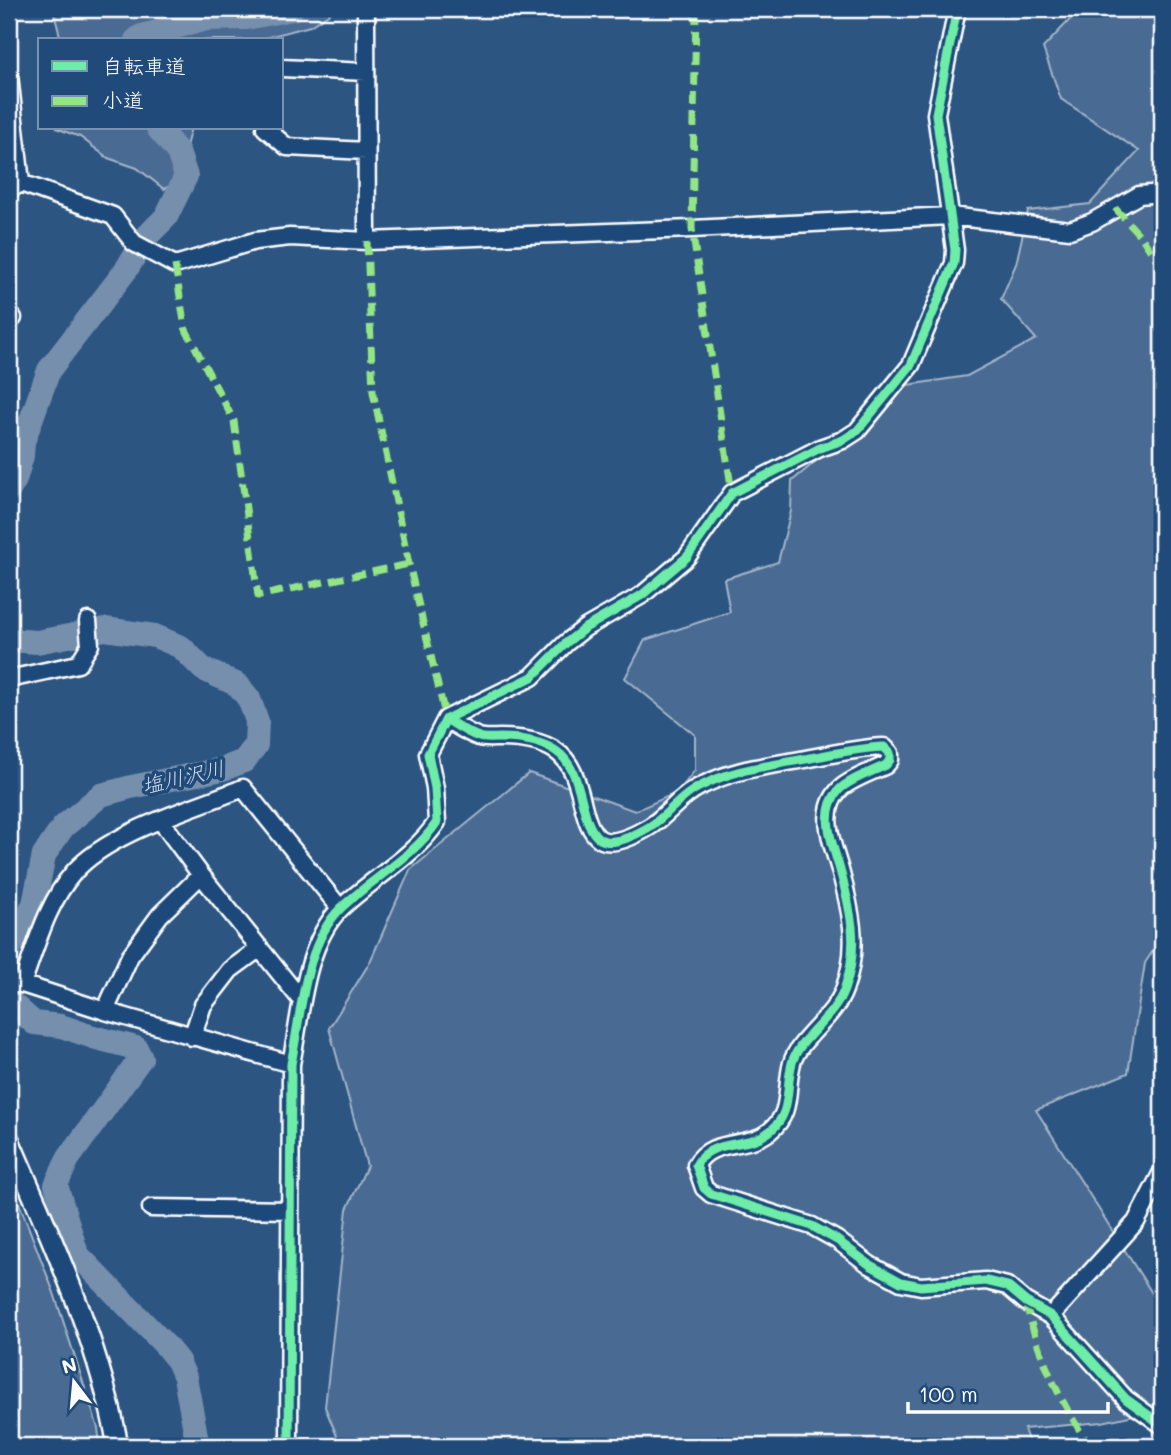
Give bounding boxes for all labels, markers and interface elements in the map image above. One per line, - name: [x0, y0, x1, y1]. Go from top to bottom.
- legend: [38, 38, 284, 130]
- text: 自転車道: [102, 52, 186, 79]
- text: 小道: [102, 86, 144, 113]
- water label: 塩川沢川: [139, 753, 227, 799]
- north arrow: [38, 1346, 108, 1416]
- text: N: [59, 1351, 80, 1379]
- scale bar: [908, 1371, 1108, 1415]
- text: 100 m: [919, 1380, 978, 1407]

